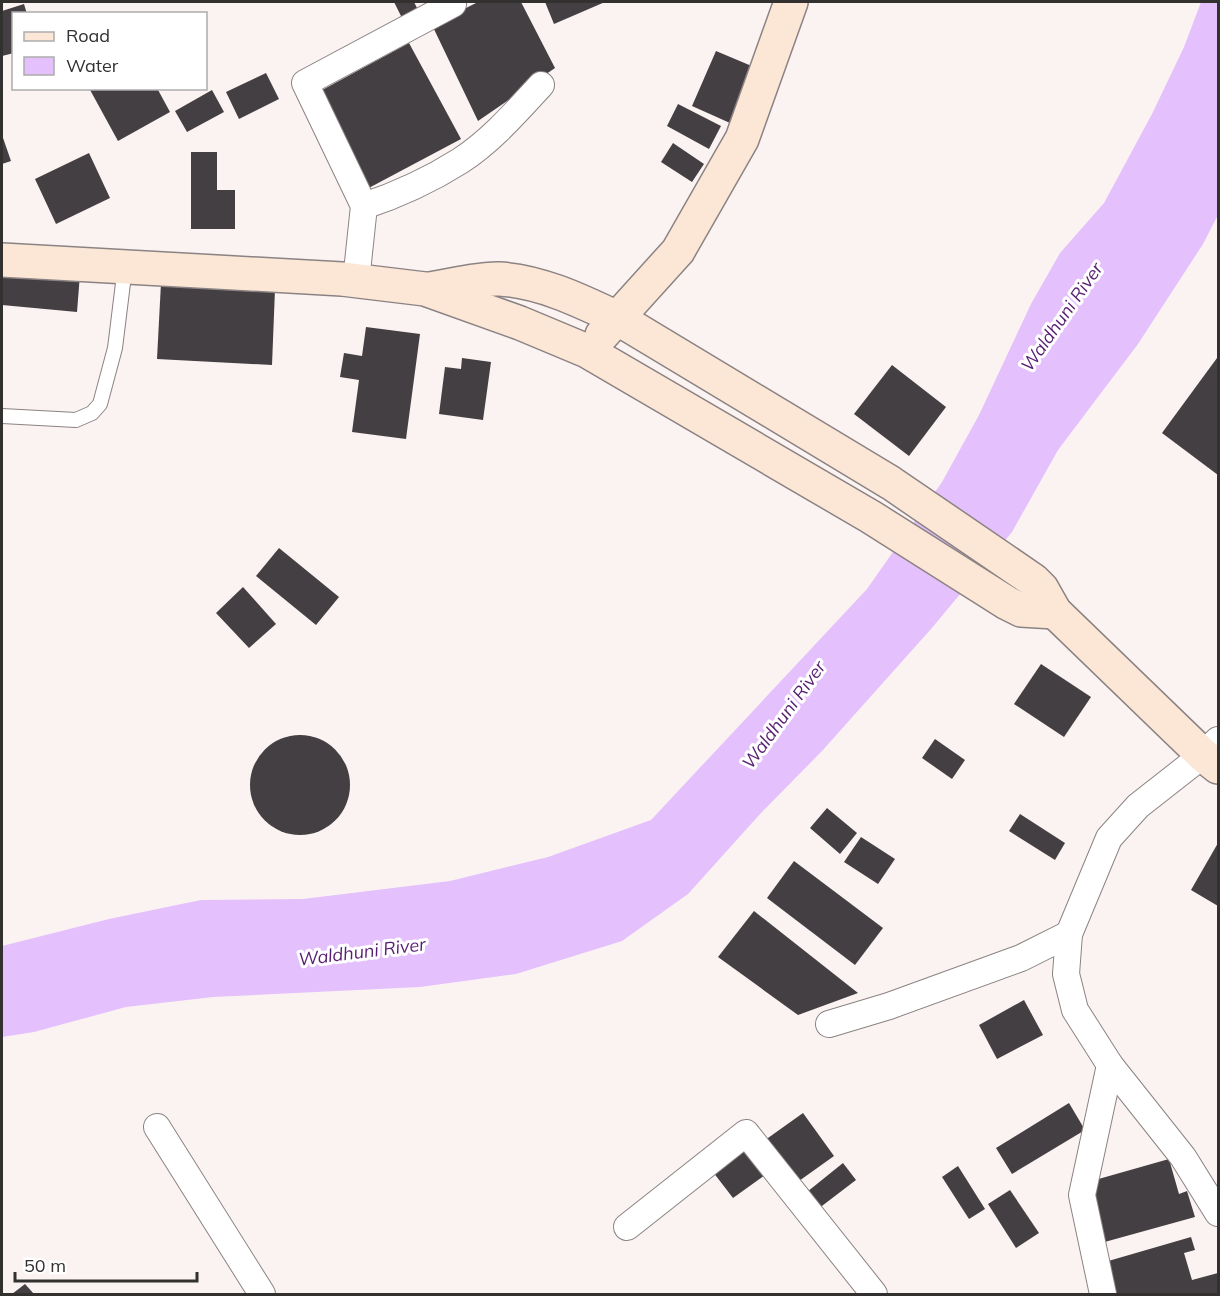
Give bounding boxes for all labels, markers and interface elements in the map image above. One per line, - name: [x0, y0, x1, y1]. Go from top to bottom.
- legend: [12, 12, 207, 90]
- text: Road: [66, 24, 110, 47]
- text: Water: [66, 54, 119, 77]
- water label: Waldhuni River: [1016, 257, 1109, 376]
- water label: Waldhuni River: [737, 655, 831, 773]
- water label: Waldhuni River: [297, 932, 428, 971]
- scale bar: [15, 1245, 196, 1283]
- text: 50 m: [24, 1254, 66, 1277]

